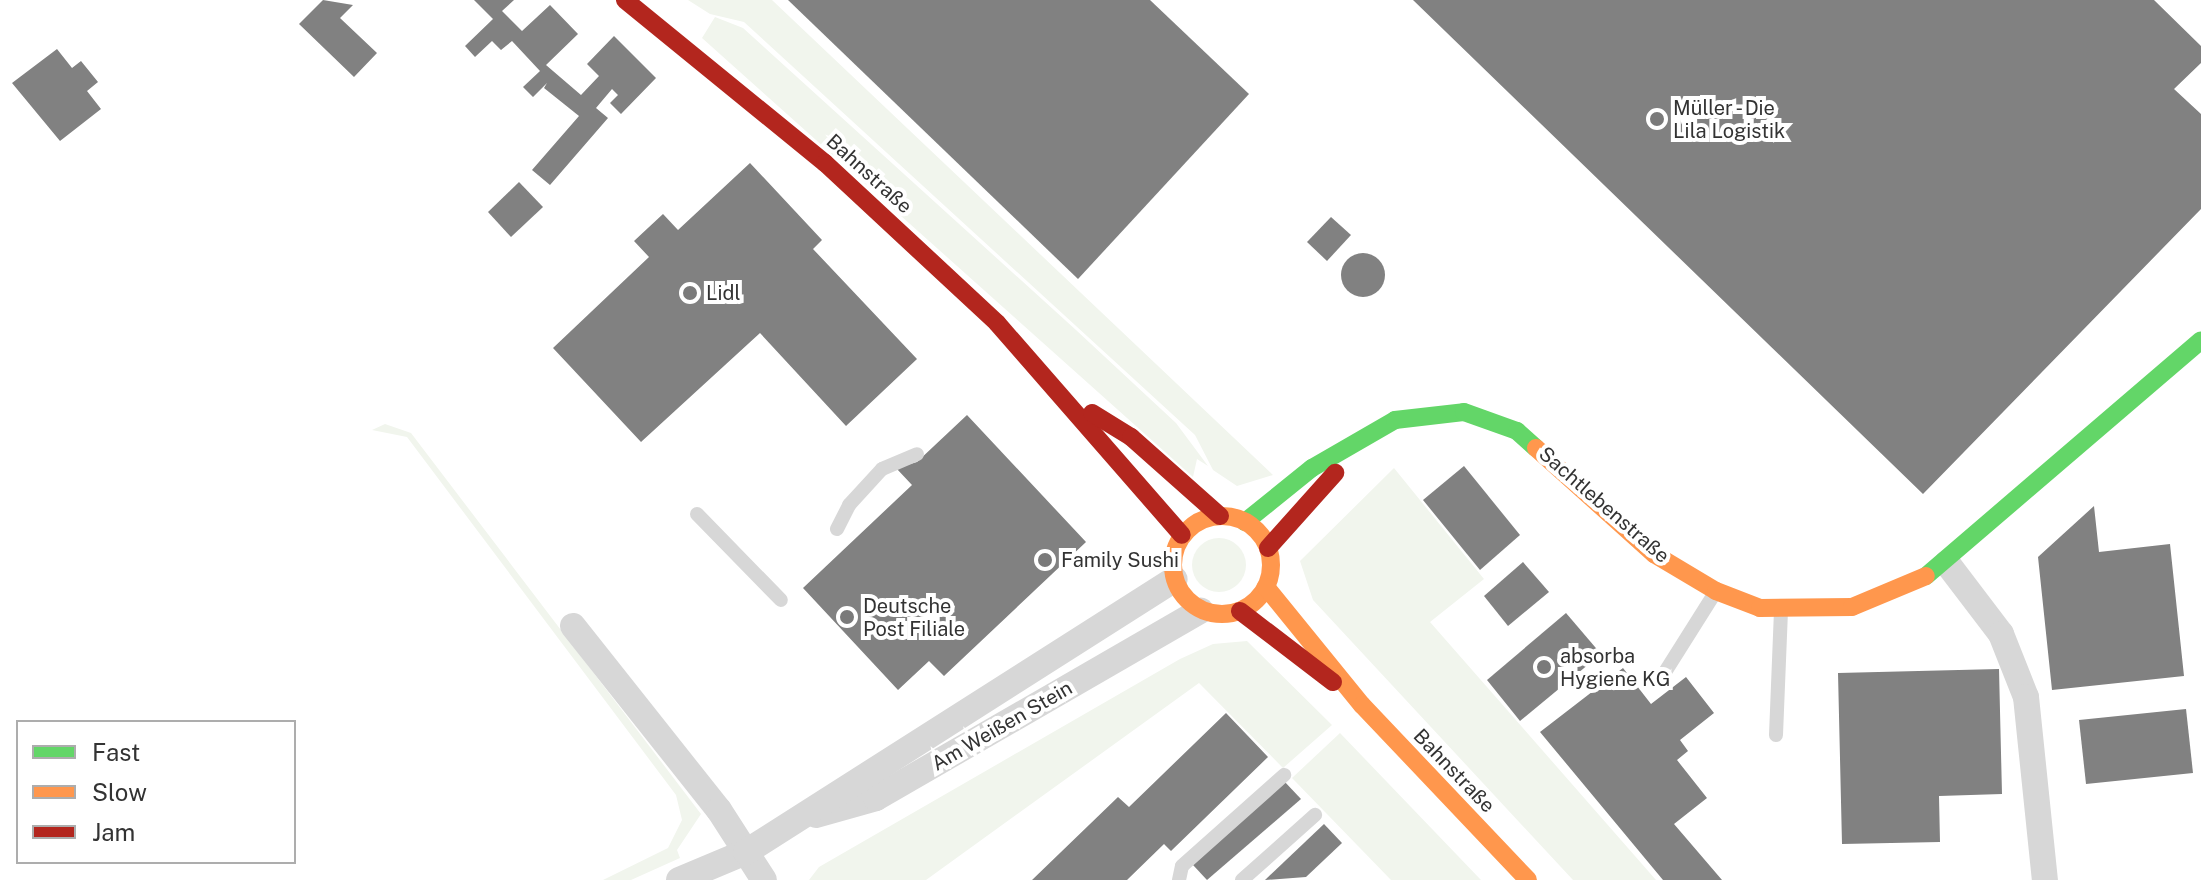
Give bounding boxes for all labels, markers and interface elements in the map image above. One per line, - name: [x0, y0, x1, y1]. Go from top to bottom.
- place label: Müller - Die Lila Logistik: [1673, 96, 1785, 143]
- marker: Müller - Die Lila Logistik: [1648, 110, 1666, 128]
- street label: Bahnstraße: [821, 129, 917, 219]
- place label: Lidl: [706, 281, 741, 305]
- marker: Lidl: [681, 284, 699, 302]
- street label: Sachtlebenstraße: [1534, 442, 1674, 568]
- place label: Family Sushi: [1061, 548, 1179, 572]
- marker: Family Sushi: [1036, 551, 1054, 569]
- place label: Deutsche Post Filiale: [863, 594, 965, 641]
- marker: Deutsche Post Filiale: [838, 608, 856, 626]
- place label: absorba Hygiene KG: [1560, 644, 1670, 691]
- marker: absorba Hygiene KG: [1535, 658, 1553, 676]
- street label: Am Weißen Stein: [927, 676, 1077, 776]
- legend: [16, 720, 296, 864]
- street label: Bahnstraße: [1408, 724, 1500, 818]
- text: Fast: [92, 738, 140, 766]
- text: Slow: [92, 778, 147, 806]
- text: Jam: [92, 818, 135, 846]

